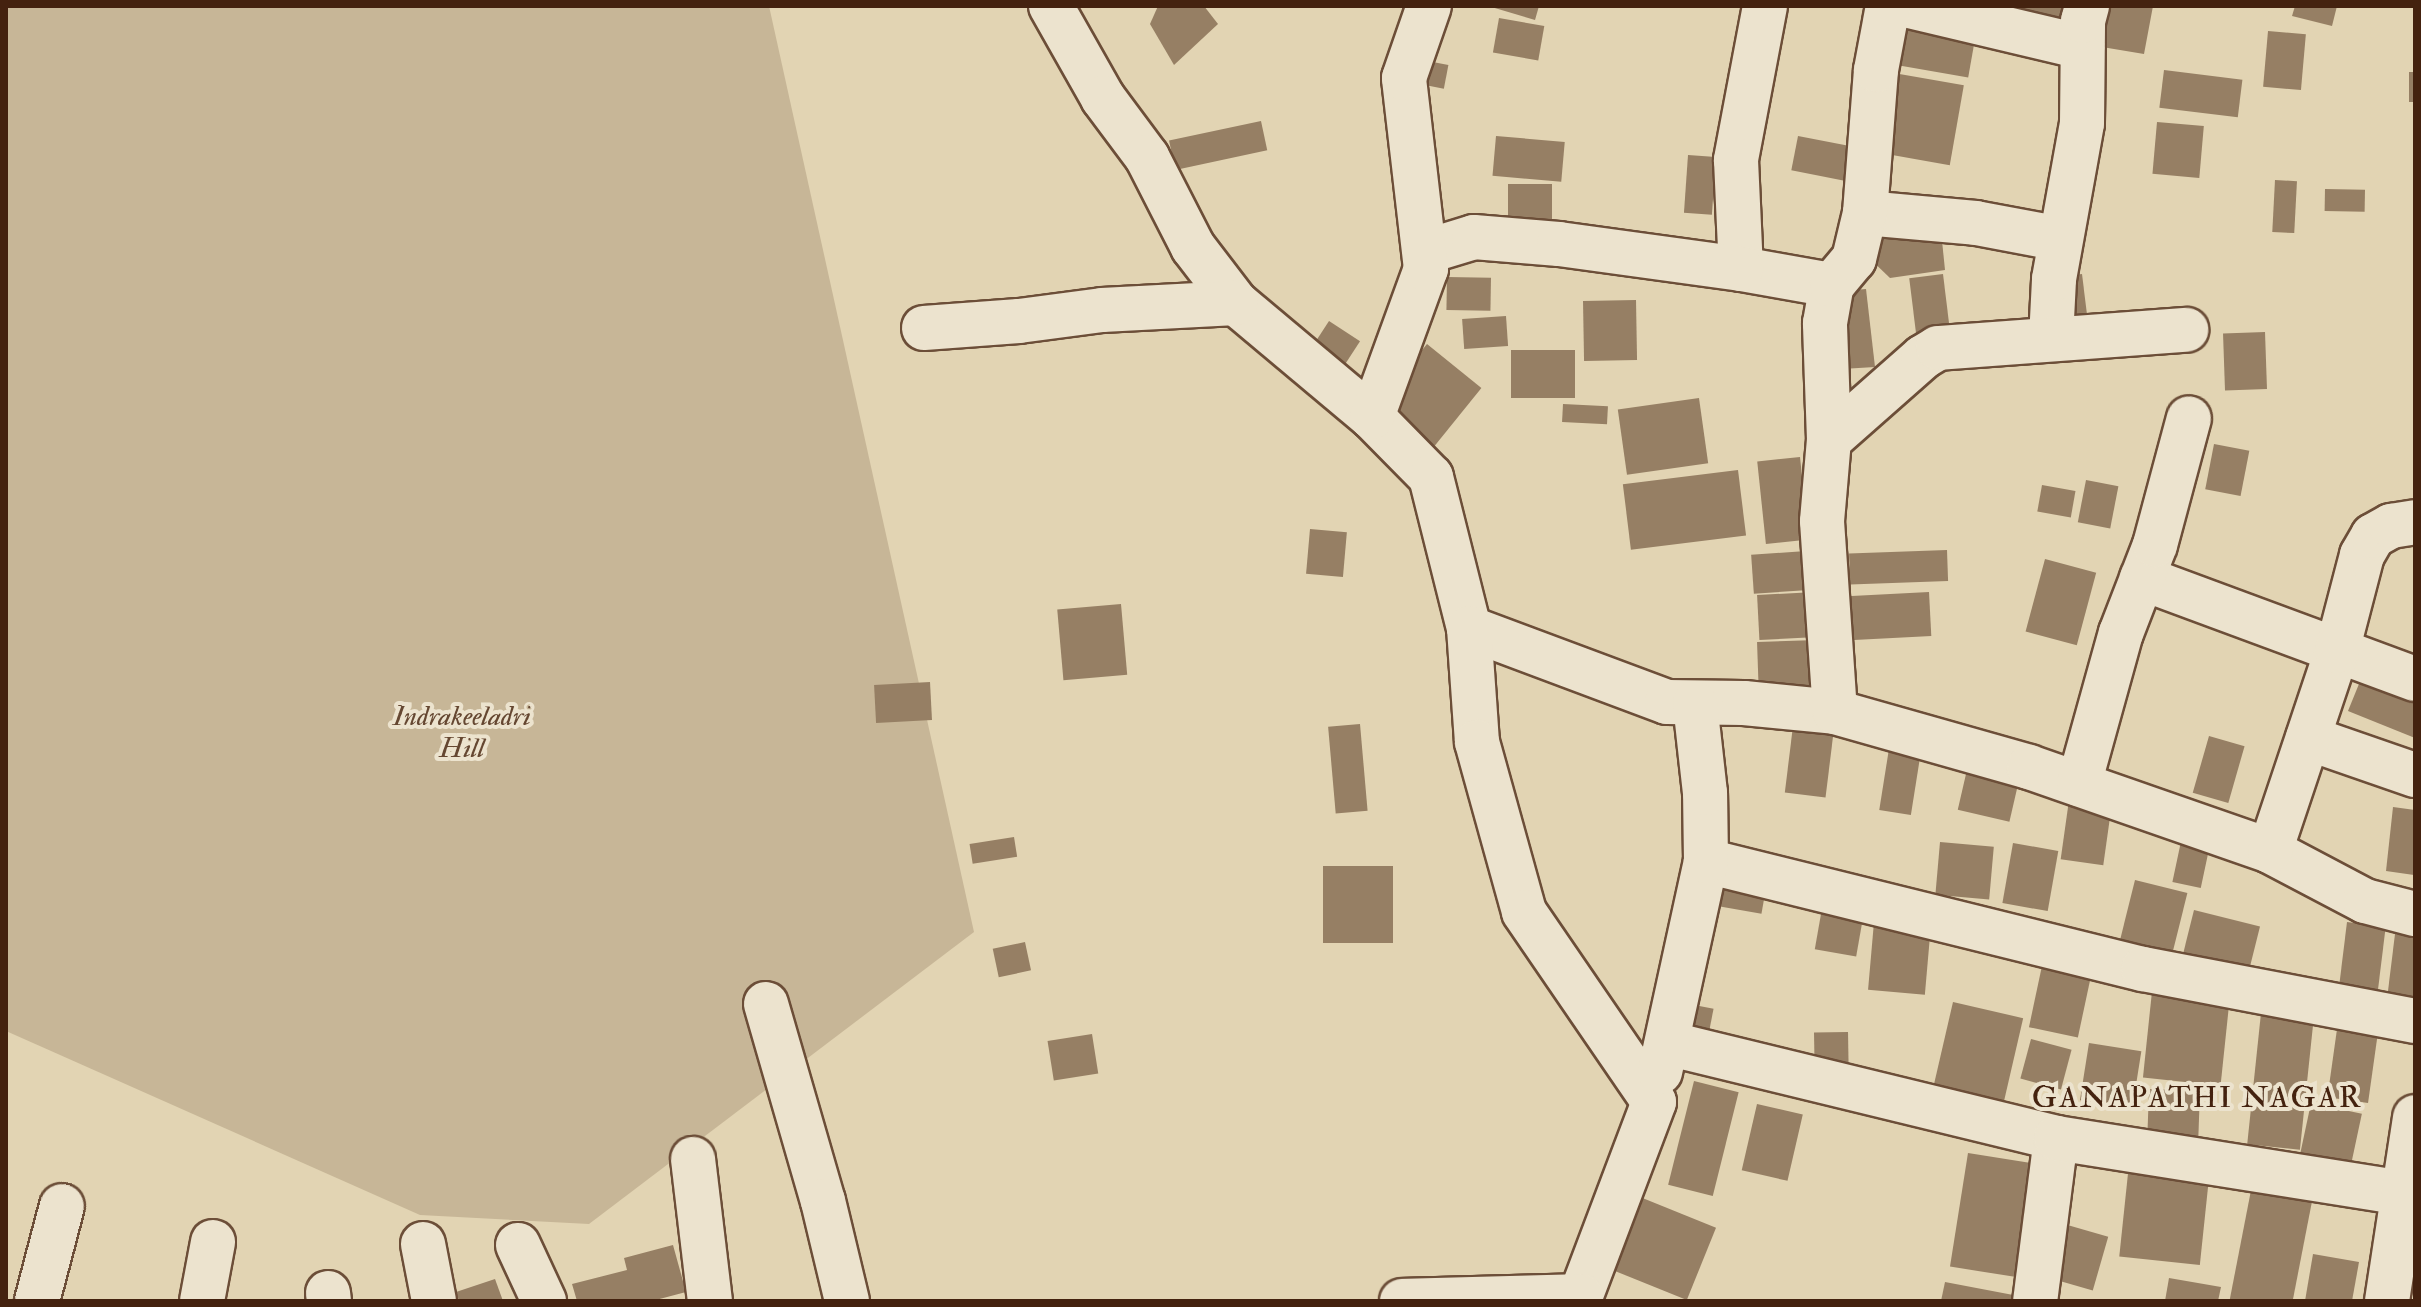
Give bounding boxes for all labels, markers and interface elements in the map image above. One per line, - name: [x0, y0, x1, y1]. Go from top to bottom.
- park label: Indrakeeladri Hill: [393, 700, 531, 766]
- district label: GANAPATHI NAGAR: [2032, 1080, 2362, 1116]

